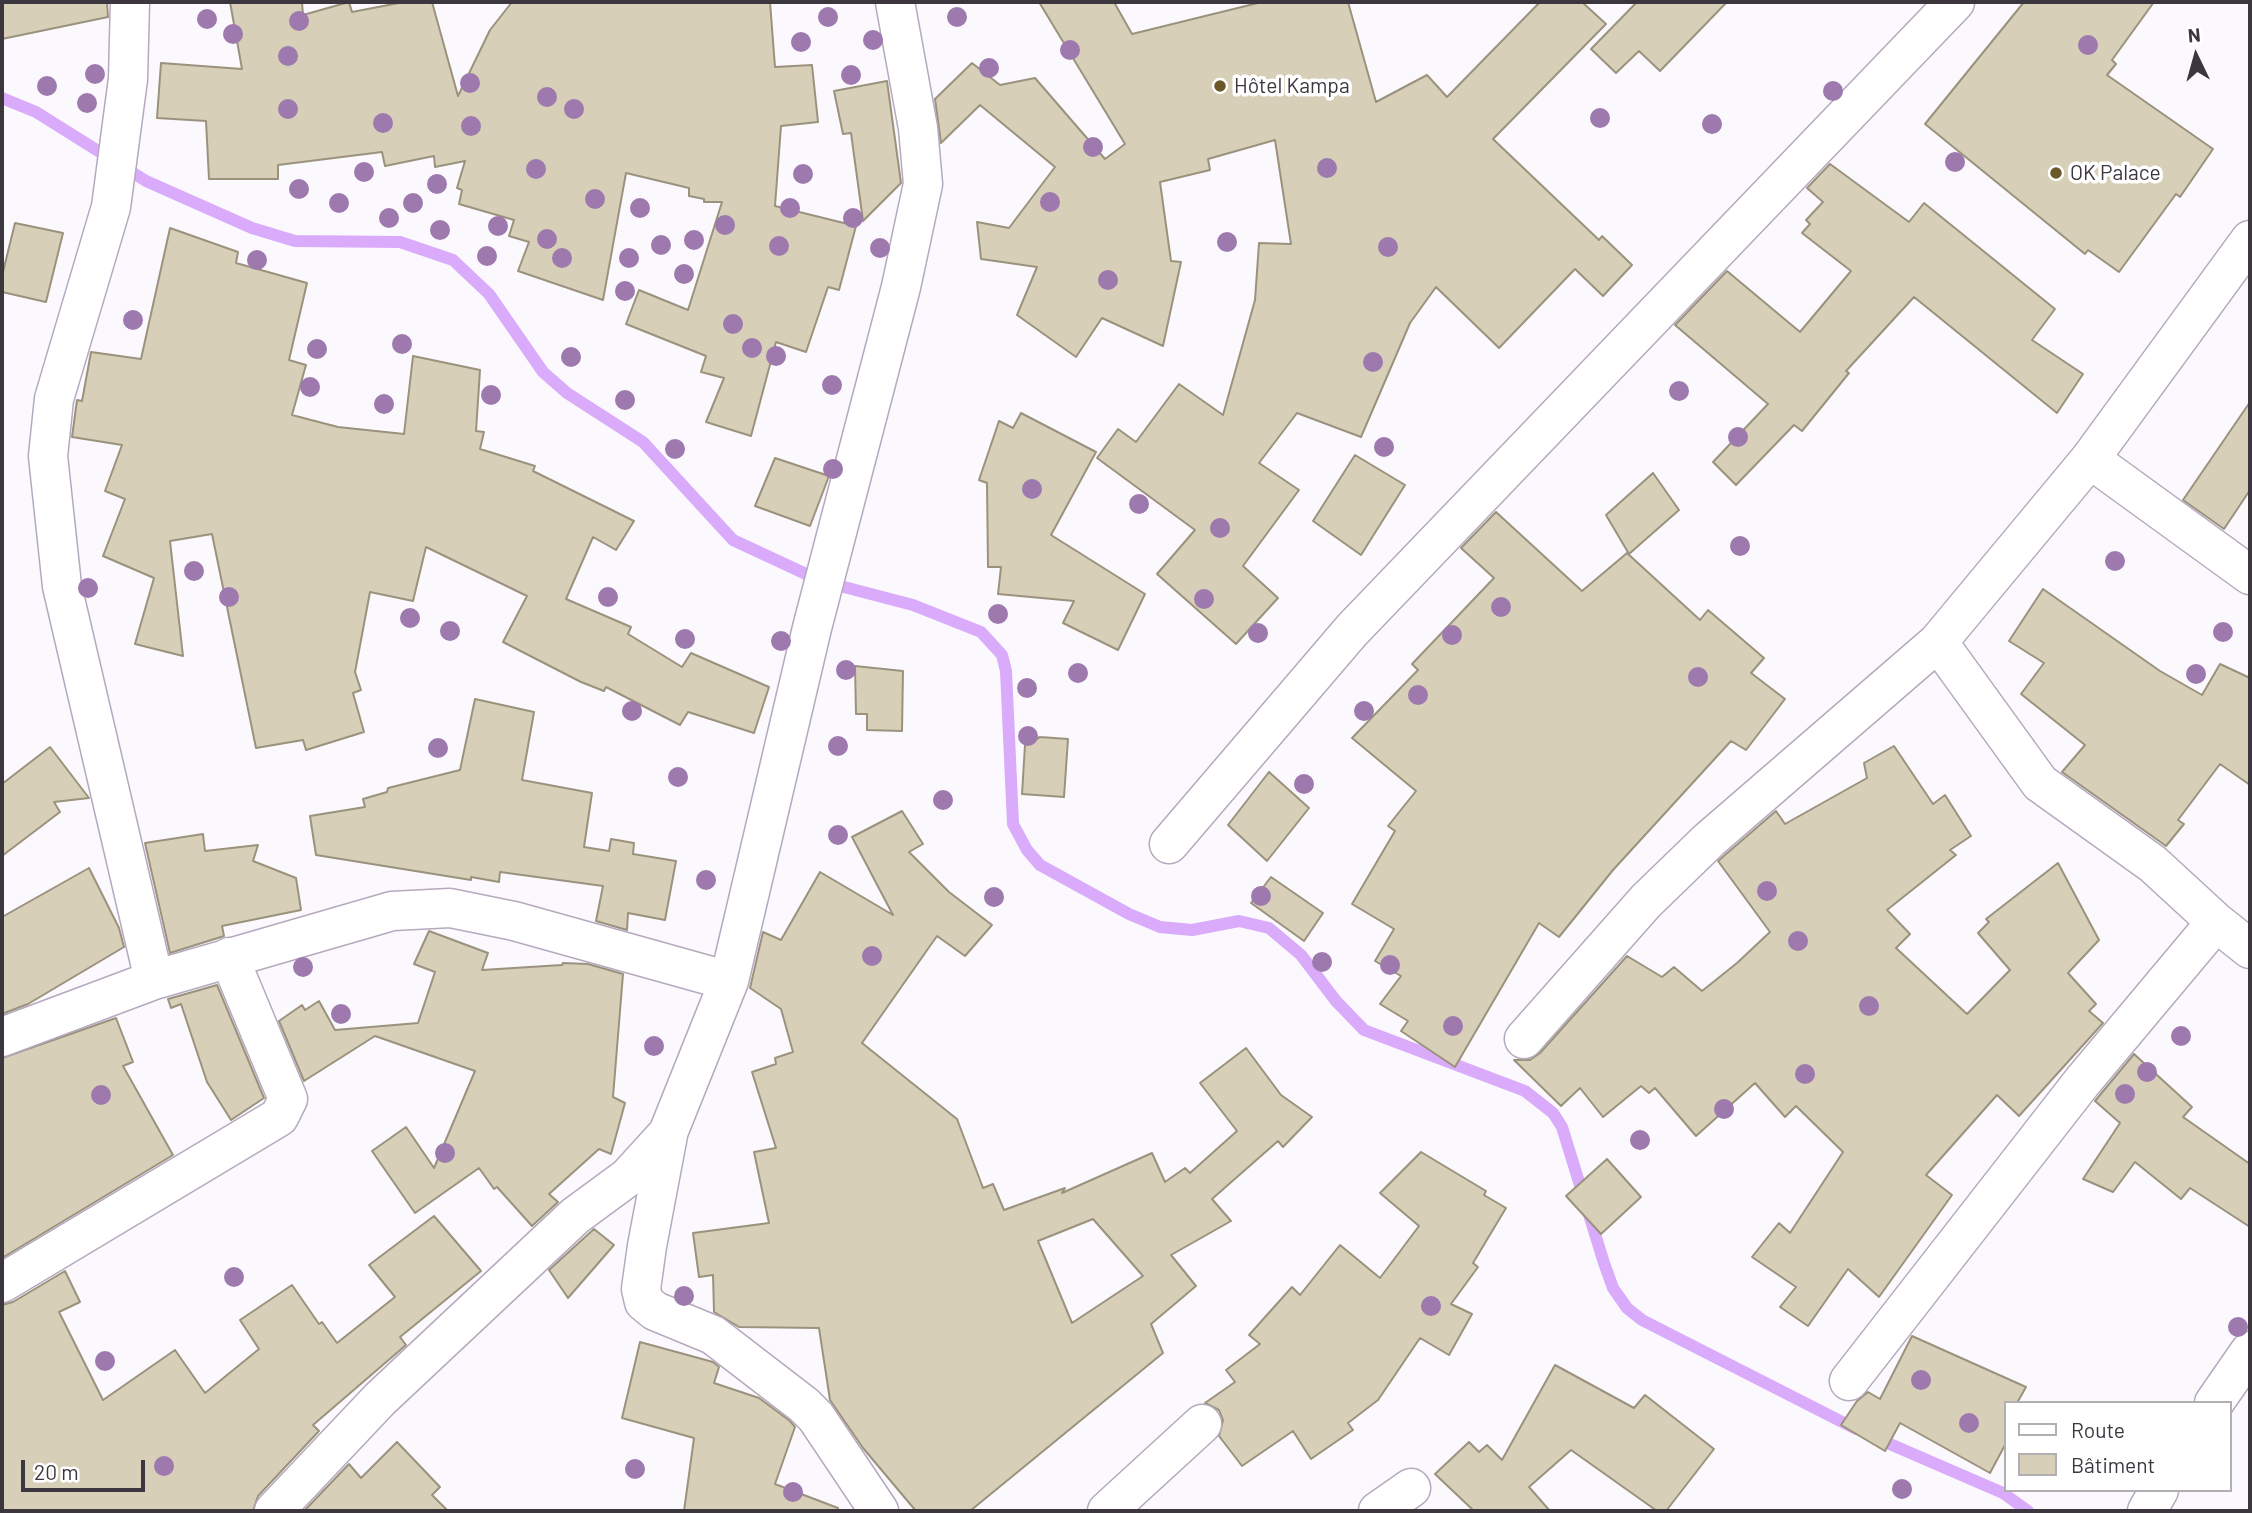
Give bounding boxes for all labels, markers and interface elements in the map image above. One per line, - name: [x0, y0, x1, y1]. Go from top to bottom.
- north arrow: [2161, 21, 2231, 91]
- text: N: [2187, 23, 2201, 47]
- place label: Hôtel Kampa: [1234, 73, 1350, 99]
- marker: Hôtel Kampa: [1212, 78, 1228, 94]
- place label: OK Palace: [2070, 160, 2161, 186]
- marker: OK Palace: [2048, 165, 2064, 181]
- legend: [2004, 1401, 2231, 1492]
- text: Route: [2071, 1417, 2125, 1442]
- scale bar: [24, 1446, 149, 1490]
- text: Bâtiment: [2071, 1452, 2155, 1477]
- text: 20 m: [34, 1459, 79, 1484]

